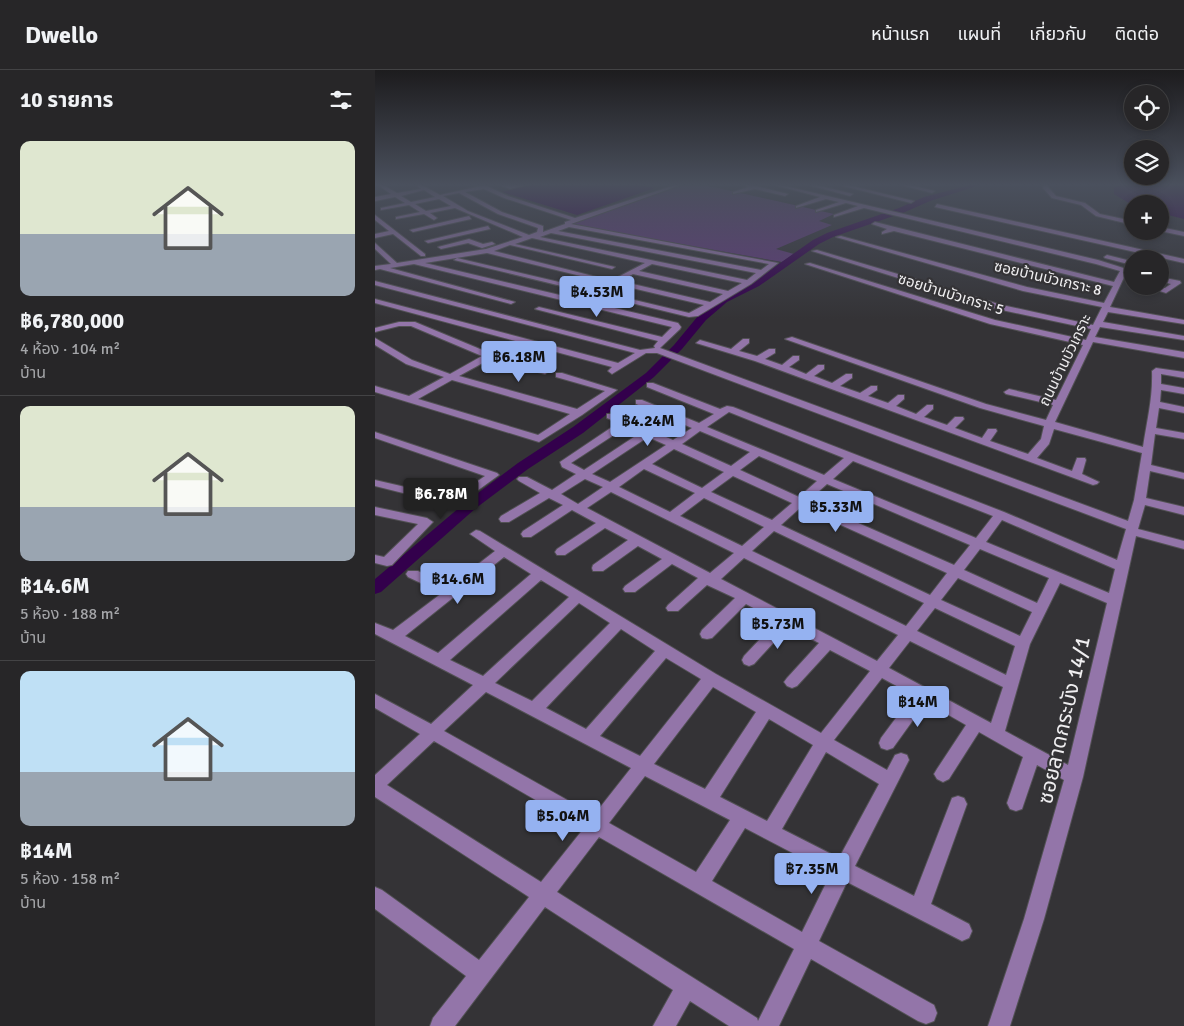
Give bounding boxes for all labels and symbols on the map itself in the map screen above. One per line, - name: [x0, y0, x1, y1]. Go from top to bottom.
- street label: ซอยบ้านบัวเกราะ 8: [992, 257, 1104, 299]
- street label: ซอยบ้านบัวเกราะ 5: [896, 269, 1006, 319]
- pin: ฿4.53M: [556, 276, 638, 318]
- street label: ถนนบ้านบัวเกราะ: [1035, 311, 1095, 409]
- pin: ฿6.18M: [478, 340, 560, 383]
- pin: ฿4.24M: [607, 404, 689, 447]
- pin: ฿6.78M: [400, 478, 482, 520]
- pin: ฿5.33M: [795, 490, 877, 533]
- pin: ฿14.6M: [417, 562, 499, 605]
- pin: ฿5.73M: [737, 608, 819, 650]
- street label: ซอยลาดกระบัง 14/1: [1032, 634, 1096, 806]
- pin: ฿14M: [888, 686, 948, 728]
- pin: ฿5.04M: [522, 800, 604, 842]
- pin: ฿7.35M: [771, 852, 853, 895]

